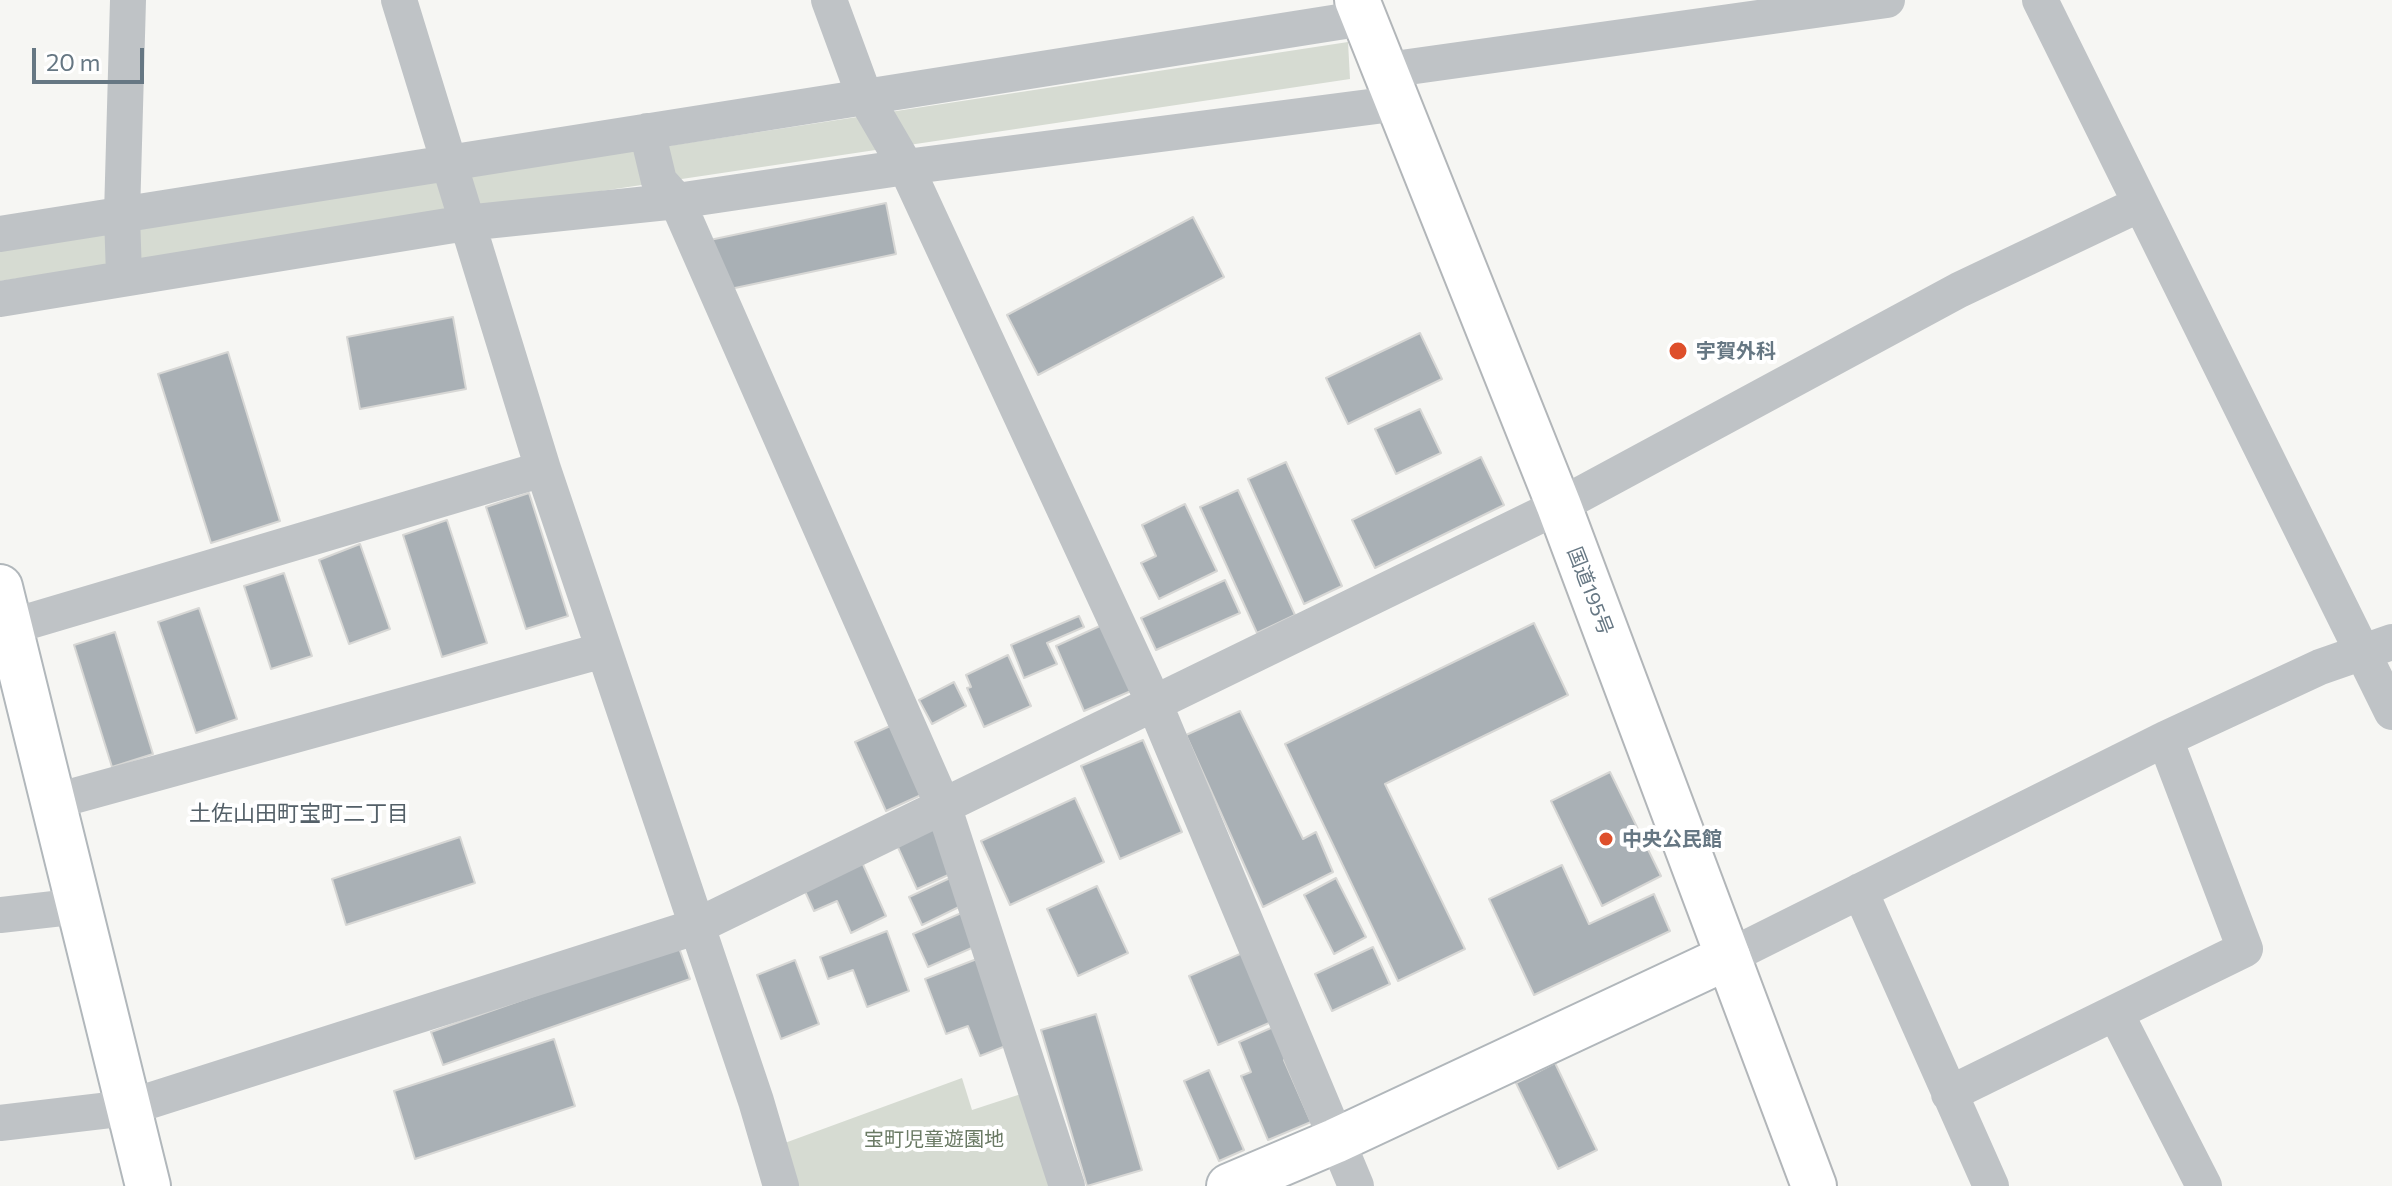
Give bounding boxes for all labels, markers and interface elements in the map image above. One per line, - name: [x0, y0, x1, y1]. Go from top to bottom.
- scale bar: [36, 32, 148, 82]
- text: 20 m: [46, 47, 100, 76]
- place label: 宇賀外科: [1696, 339, 1776, 363]
- marker: 宇賀外科: [1667, 340, 1689, 362]
- street label: 国道195号: [1562, 544, 1618, 638]
- district label: 土佐山田町宝町二丁目: [189, 801, 409, 827]
- place label: 中央公民館: [1622, 827, 1722, 851]
- marker: 中央公民館: [1597, 830, 1615, 848]
- park label: 宝町児童遊園地: [864, 1127, 1004, 1151]

